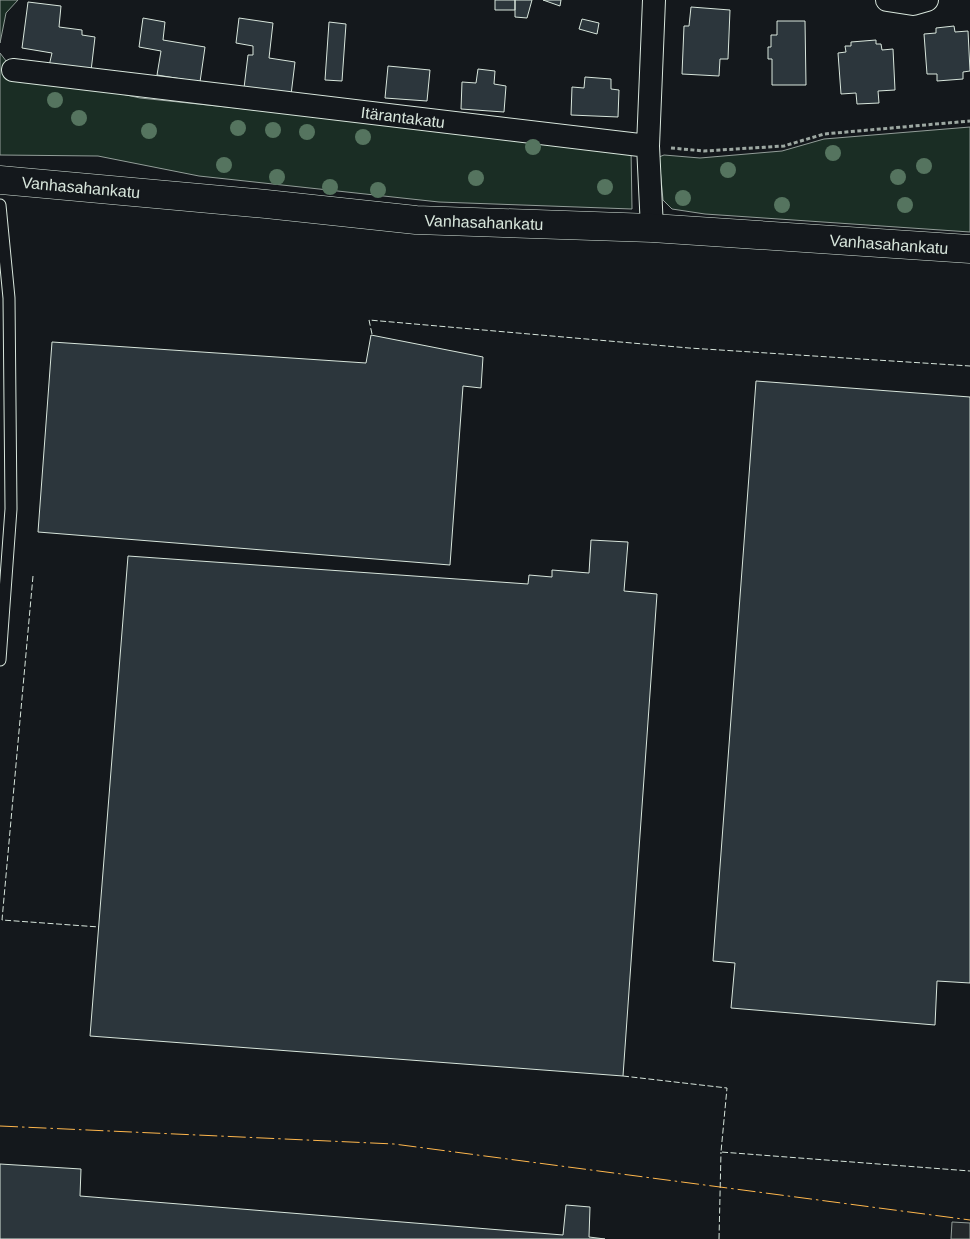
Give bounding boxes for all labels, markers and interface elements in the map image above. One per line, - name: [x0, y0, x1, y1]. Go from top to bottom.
- street label: Itärantakatu: [360, 104, 446, 131]
- street label: Vanhasahankatu: [21, 174, 141, 201]
- street label: Vanhasahankatu: [424, 212, 544, 233]
- street label: Vanhasahankatu: [829, 232, 949, 257]

